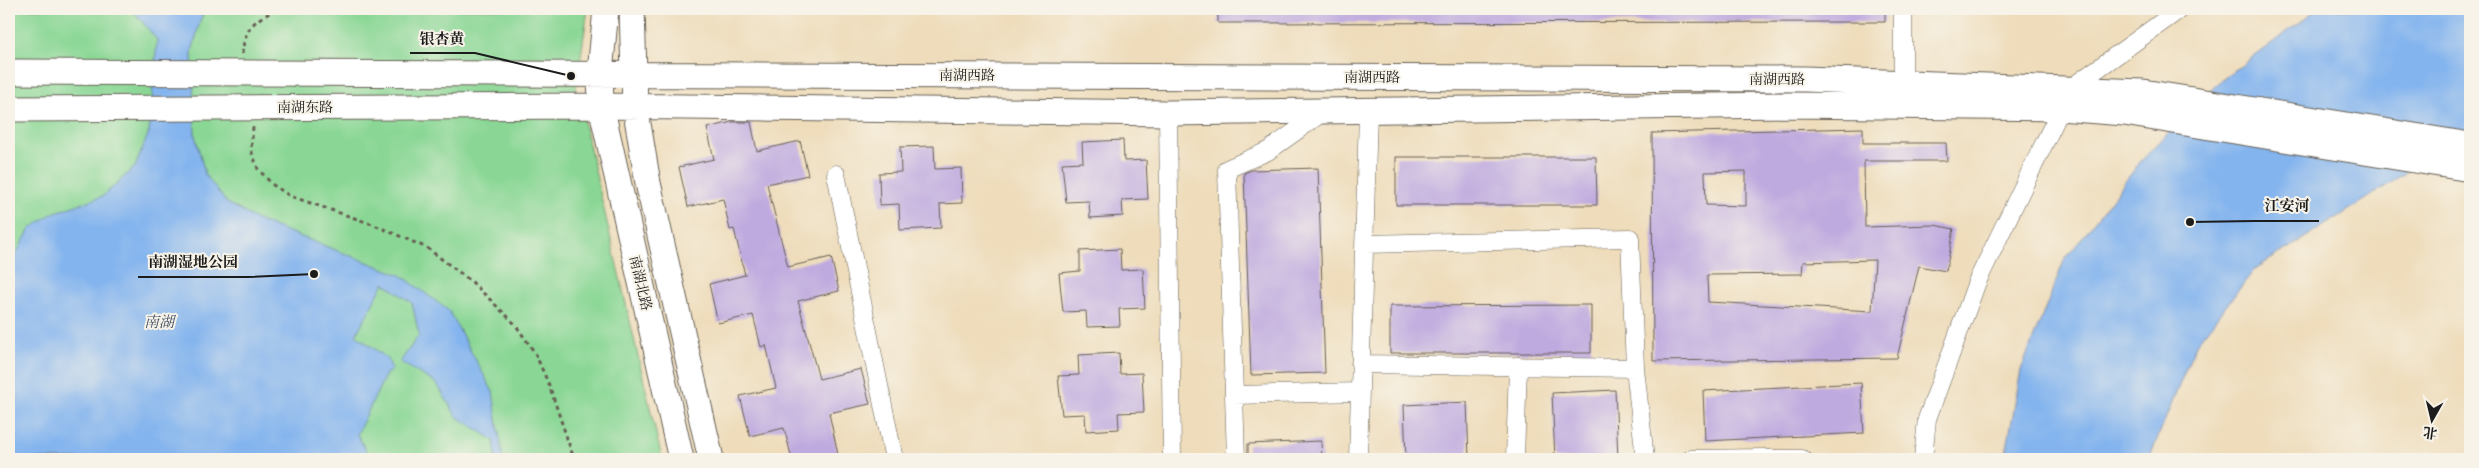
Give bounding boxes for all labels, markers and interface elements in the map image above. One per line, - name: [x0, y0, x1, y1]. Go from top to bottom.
- callout: 银杏黄: [410, 23, 475, 53]
- text: 银杏黄: [419, 29, 465, 48]
- street label: 南湖西路: [939, 66, 995, 84]
- street label: 南湖西路: [1344, 68, 1400, 86]
- street label: 南湖西路: [1749, 70, 1805, 88]
- street label: 南湖东路: [277, 98, 333, 116]
- callout: 江安河: [2254, 191, 2319, 221]
- text: 江安河: [2264, 196, 2310, 215]
- callout: 南湖湿地公园: [138, 247, 248, 277]
- text: 南湖湿地公园: [148, 252, 238, 271]
- street label: 南湖北路: [626, 254, 656, 312]
- water label: 南湖: [144, 312, 177, 331]
- north arrow: [2406, 396, 2456, 446]
- text: 北: [2422, 423, 2438, 443]

